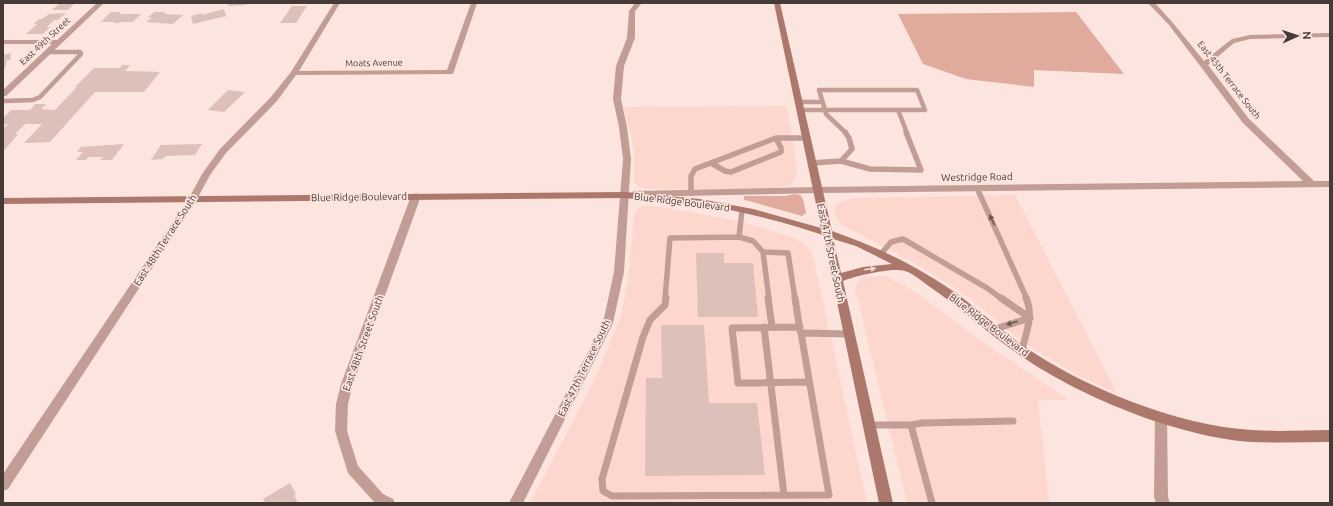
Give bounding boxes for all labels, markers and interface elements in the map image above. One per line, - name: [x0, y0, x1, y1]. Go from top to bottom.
- street label: East 49th Street: [18, 15, 73, 67]
- north arrow: [1277, 16, 1317, 56]
- text: N: [1301, 31, 1313, 40]
- street label: East 45th Terrace South: [1195, 39, 1263, 121]
- street label: Moats Avenue: [345, 57, 403, 69]
- street label: Westridge Road: [941, 171, 1013, 183]
- street label: Blue Ridge Boulevard: [311, 191, 407, 203]
- street label: Blue Ridge Boulevard: [634, 191, 731, 213]
- street label: East 48th Terrace South: [131, 192, 199, 288]
- street label: East 47th Street South: [815, 202, 847, 304]
- one-way arrow: [989, 214, 995, 225]
- one-way arrow: [864, 266, 876, 272]
- street label: Blue Ridge Boulevard: [947, 292, 1031, 358]
- street label: East 48th Street South: [341, 294, 385, 392]
- street label: East 47th Terrace South: [556, 318, 612, 418]
- one-way arrow: [1006, 321, 1018, 327]

